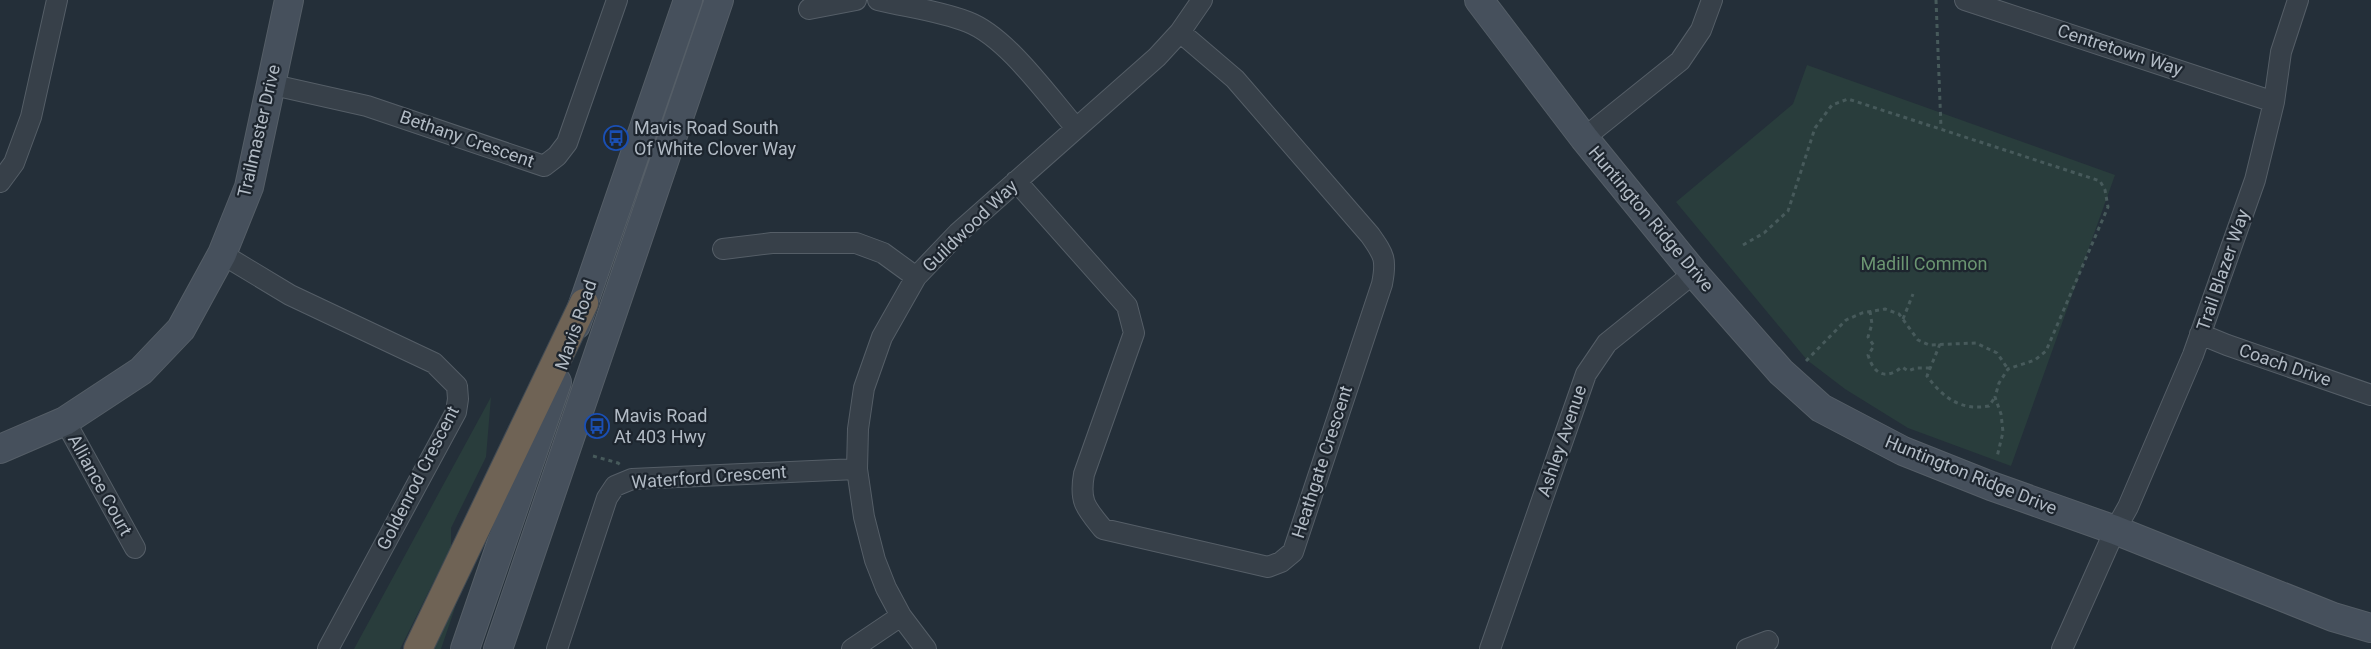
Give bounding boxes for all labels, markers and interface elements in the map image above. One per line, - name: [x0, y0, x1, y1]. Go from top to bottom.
- street label: Centretown Way: [2055, 19, 2186, 80]
- street label: Trailmaster Drive: [233, 62, 284, 199]
- street label: Bethany Crescent: [397, 106, 537, 171]
- place label: Mavis Road South Of White Clover Way: [634, 117, 797, 159]
- bus stop icon: Mavis Road South Of White Clover Way: [603, 125, 629, 151]
- street label: Huntington Ridge Drive: [1584, 142, 1718, 296]
- street label: Guildwood Way: [918, 175, 1022, 276]
- street label: Trail Blazer Way: [2192, 206, 2253, 333]
- park label: Madill Common: [1860, 253, 1988, 274]
- street label: Mavis Road: [550, 277, 601, 372]
- street label: Coach Drive: [2236, 339, 2334, 390]
- street label: Ashley Avenue: [1533, 382, 1590, 499]
- street label: Heathgate Crescent: [1287, 383, 1356, 541]
- street label: Goldenrod Crescent: [372, 402, 463, 553]
- place label: Mavis Road At 403 Hwy: [614, 405, 708, 447]
- bus stop icon: Mavis Road At 403 Hwy: [584, 413, 610, 439]
- street label: Huntington Ridge Drive: [1882, 430, 2060, 519]
- street label: Alliance Court: [64, 431, 137, 539]
- street label: Waterford Crescent: [631, 461, 787, 492]

